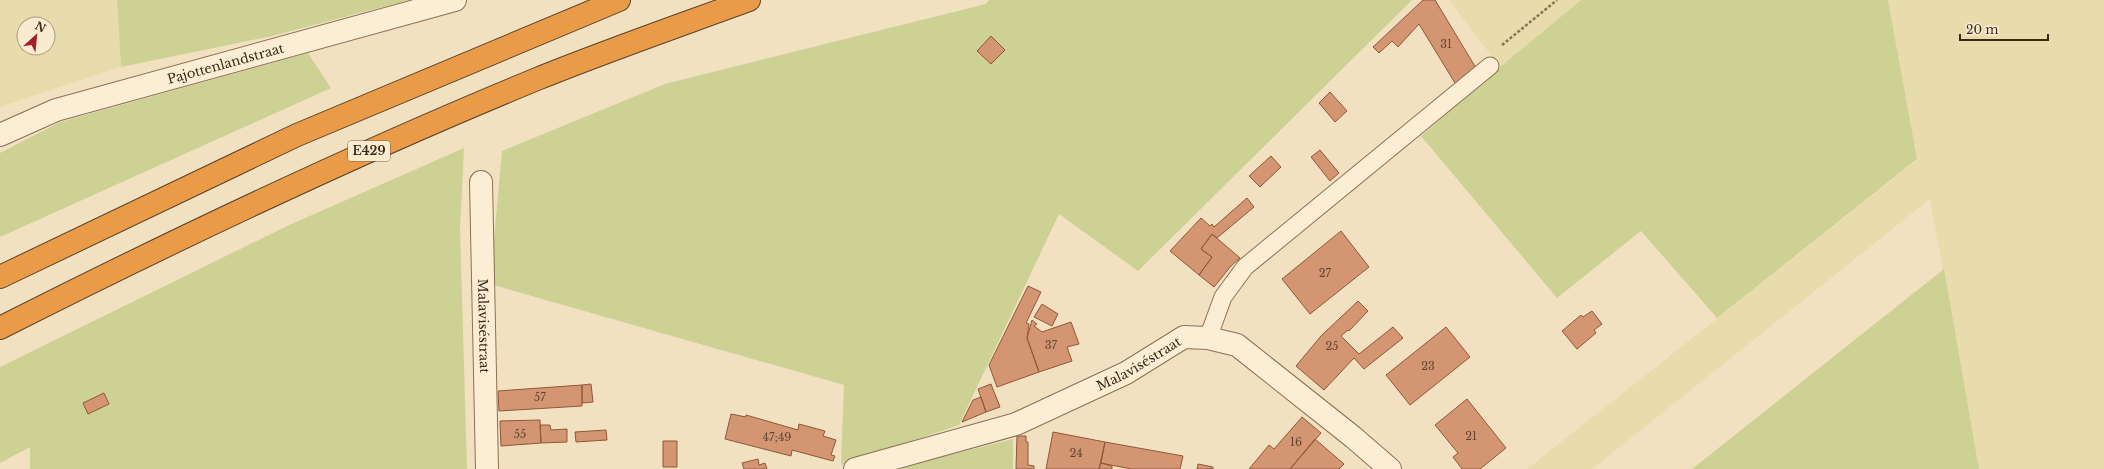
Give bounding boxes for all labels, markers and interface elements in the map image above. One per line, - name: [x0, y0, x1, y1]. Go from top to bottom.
- north arrow: [16, 16, 56, 56]
- scale bar: [1960, 16, 2048, 42]
- text: N: [33, 19, 49, 36]
- text: 20 m: [1966, 22, 1998, 37]
- house number: 31: [1440, 37, 1452, 51]
- street label: Pajottenlandstraat: [165, 40, 286, 88]
- road number: E429: [348, 141, 390, 161]
- house number: 27: [1319, 266, 1332, 280]
- street label: Malaviséstraat: [474, 278, 493, 374]
- street label: Malaviséstraat: [1094, 333, 1184, 395]
- house number: 37: [1045, 338, 1058, 352]
- house number: 25: [1325, 339, 1339, 353]
- house number: 23: [1421, 359, 1435, 373]
- house number: 57: [534, 390, 546, 404]
- house number: 55: [514, 427, 526, 441]
- house number: 21: [1465, 429, 1477, 443]
- house number: 47;49: [763, 430, 791, 444]
- house number: 16: [1290, 435, 1302, 449]
- house number: 24: [1069, 446, 1083, 460]

